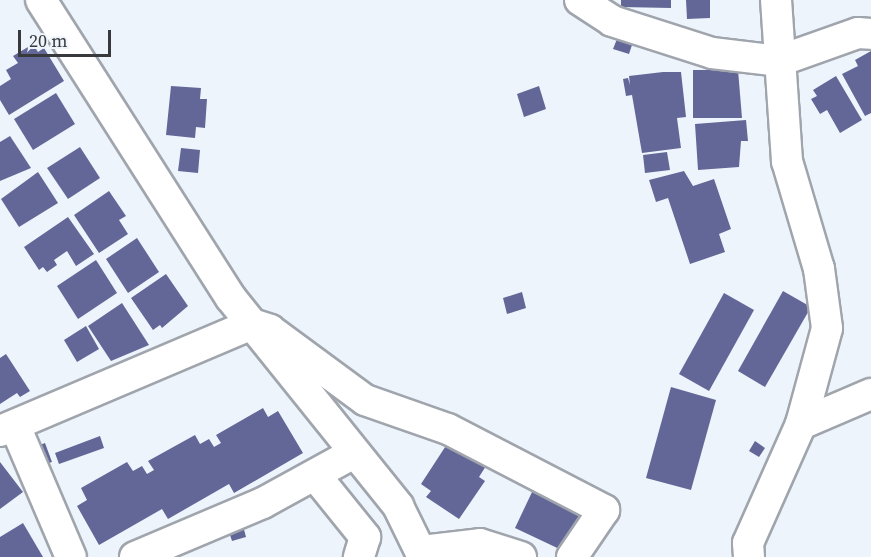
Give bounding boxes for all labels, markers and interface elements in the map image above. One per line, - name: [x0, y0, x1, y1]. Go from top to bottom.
- scale bar: [21, 18, 114, 56]
- text: 20 m: [29, 28, 67, 53]

